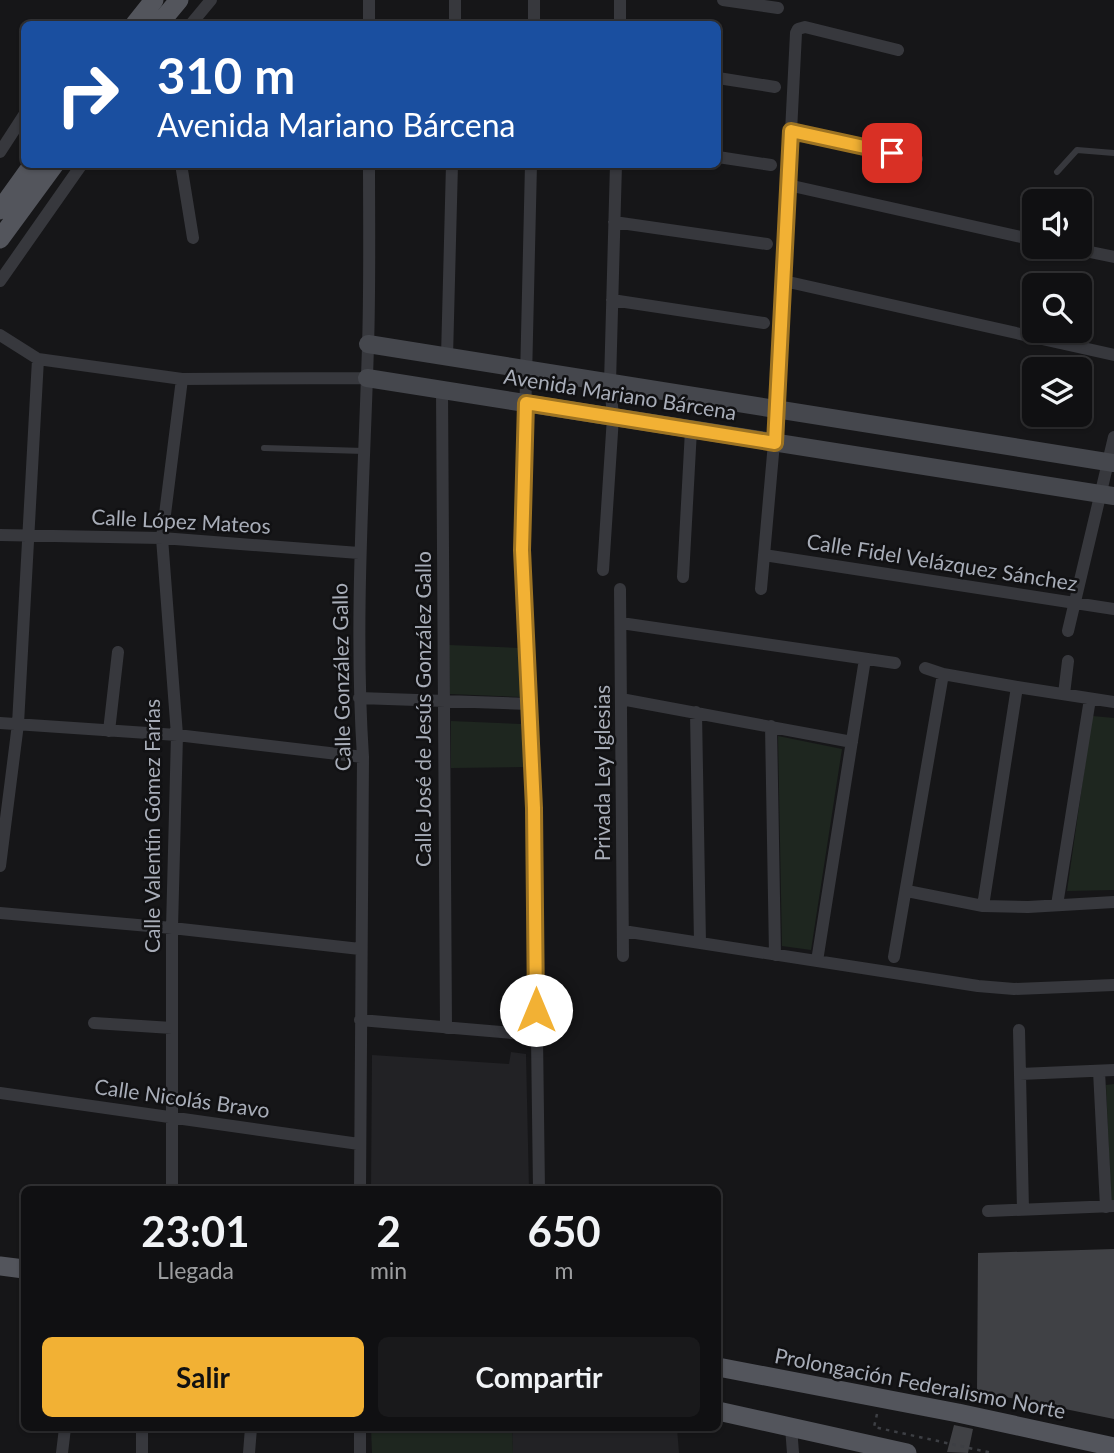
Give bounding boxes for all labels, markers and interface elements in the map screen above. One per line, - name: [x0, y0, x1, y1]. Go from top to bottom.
- text: 310 m: [157, 46, 295, 104]
- icon: right: [42, 49, 133, 140]
- text: Avenida Mariano Bárcena: [157, 105, 515, 144]
- pin: [862, 123, 922, 183]
- icon: arrive: [873, 134, 911, 172]
- map controls: [1022, 189, 1092, 427]
- button: sound: [1022, 189, 1092, 259]
- button: search: [1022, 273, 1092, 343]
- button: layers: [1022, 357, 1092, 427]
- street label: Avenida Mariano Bárcena: [502, 363, 738, 424]
- street label: Calle López Mateos: [91, 503, 271, 538]
- street label: Calle Fidel Velázquez Sánchez: [805, 528, 1079, 595]
- street label: Calle José de Jesús González Gallo: [410, 551, 435, 867]
- street label: Calle González Gallo: [326, 583, 355, 771]
- street label: Privada Ley Iglesias: [589, 685, 614, 861]
- street label: Calle Valentín Gómez Farías: [139, 699, 164, 953]
- position arrow: [499, 973, 573, 1047]
- street label: Calle Nicolás Bravo: [93, 1073, 272, 1122]
- text: 23:01: [141, 1206, 250, 1256]
- text: 2: [376, 1206, 401, 1256]
- text: 650: [528, 1206, 601, 1256]
- text: Llegada: [157, 1256, 234, 1284]
- text: min: [370, 1256, 407, 1284]
- text: m: [555, 1256, 574, 1284]
- button: Salir: [42, 1337, 364, 1417]
- button: Compartir: [378, 1337, 700, 1417]
- street label: Prolongación Federalismo Norte: [773, 1342, 1068, 1423]

